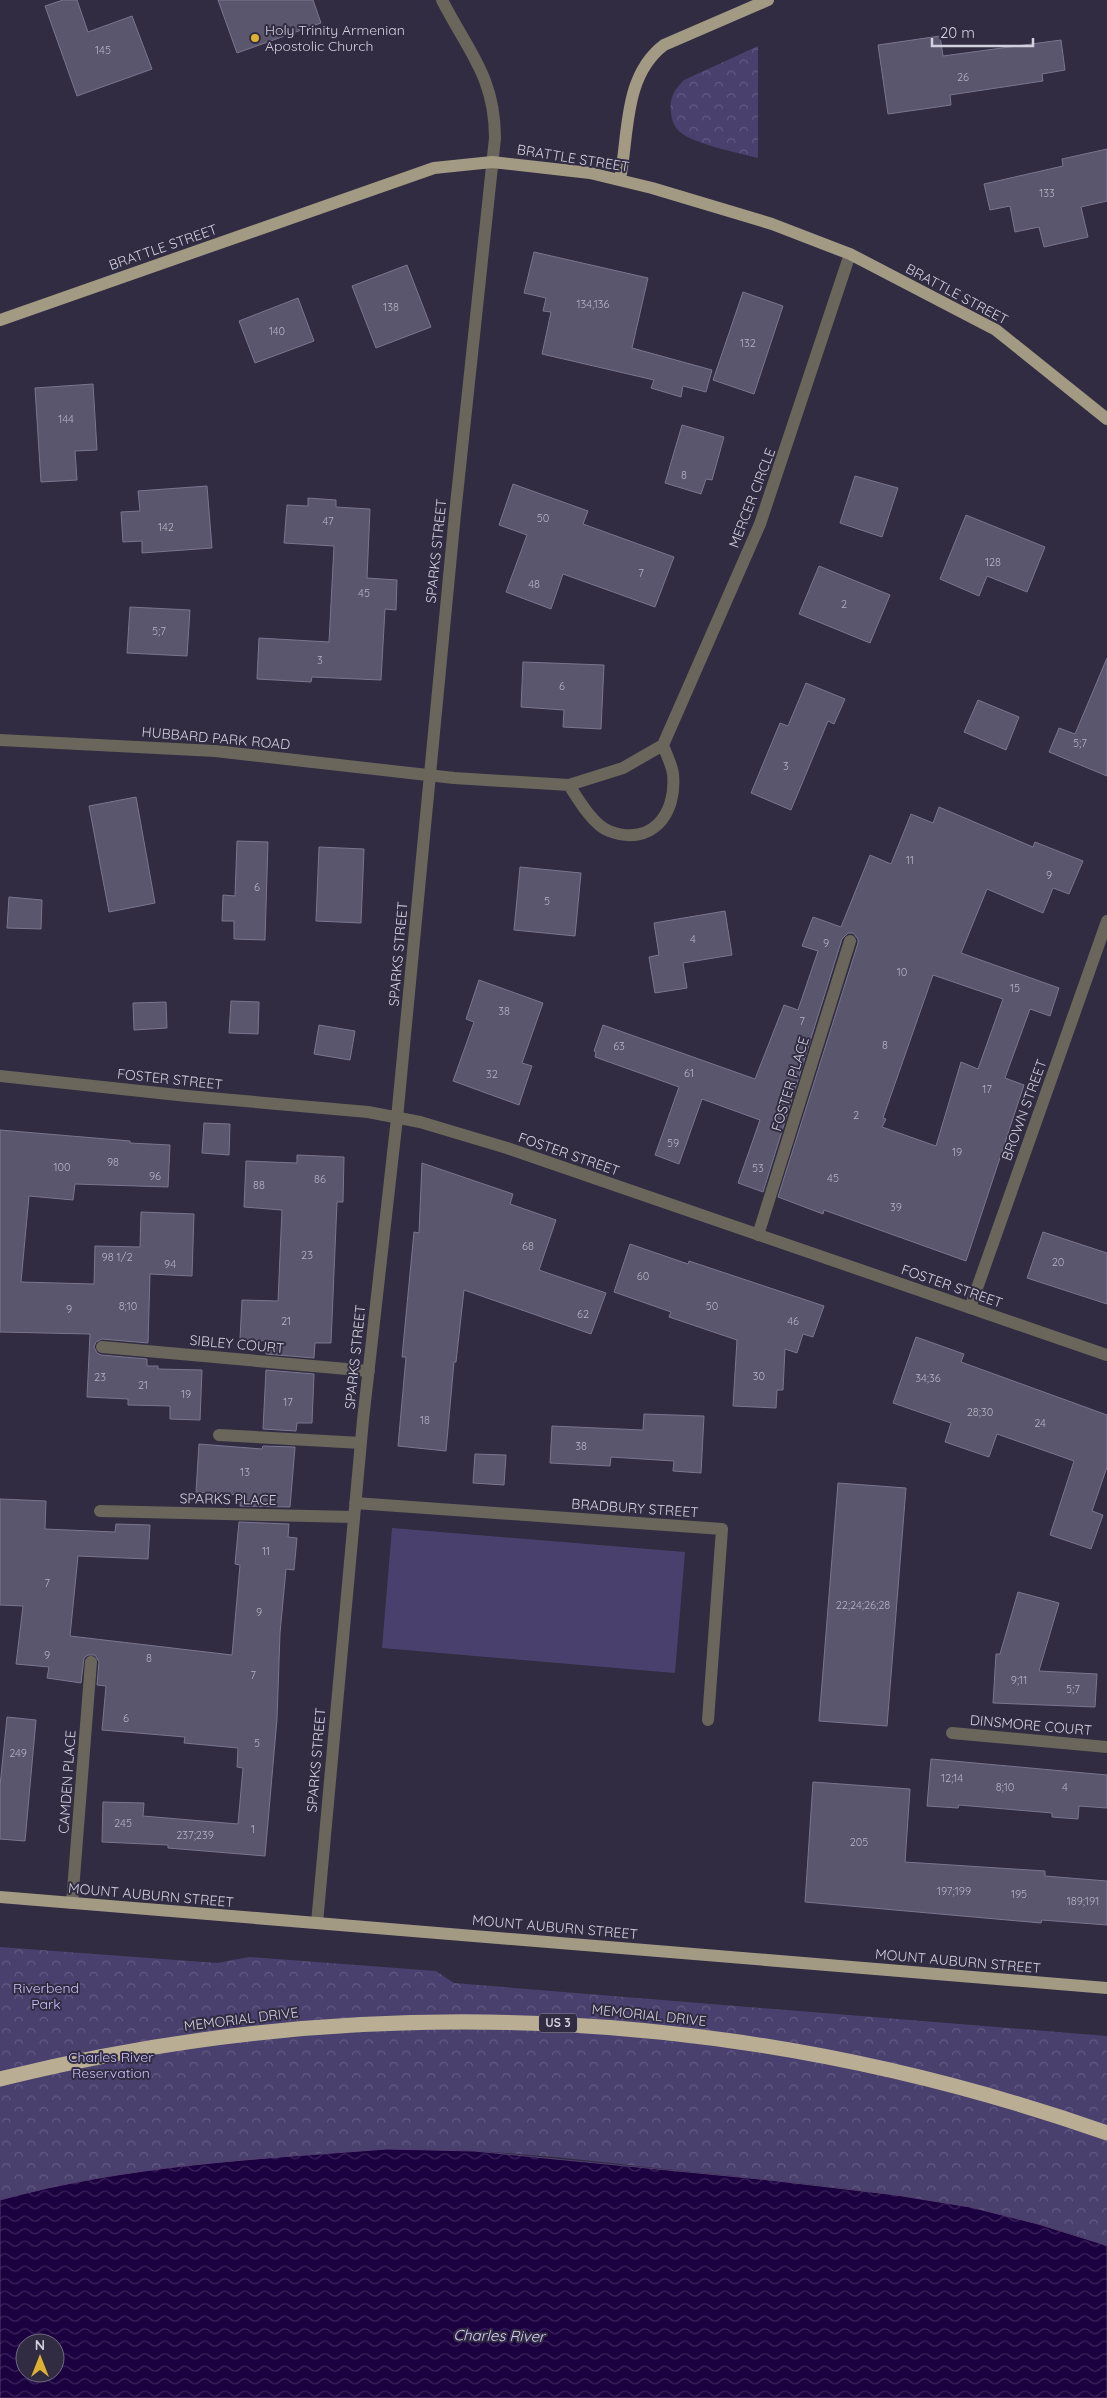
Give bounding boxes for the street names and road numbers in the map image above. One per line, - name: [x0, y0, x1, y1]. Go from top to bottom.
- street label: BRATTLE STREET: [516, 140, 630, 176]
- street label: BRATTLE STREET: [106, 220, 220, 274]
- street label: BRATTLE STREET: [903, 259, 1011, 329]
- street label: MERCER CIRCLE: [725, 445, 779, 550]
- street label: SPARKS STREET: [422, 498, 450, 604]
- street label: HUBBARD PARK ROAD: [141, 723, 291, 753]
- street label: SPARKS STREET: [384, 901, 412, 1007]
- street label: FOSTER PLACE: [767, 1035, 813, 1133]
- street label: BROWN STREET: [997, 1057, 1051, 1163]
- street label: FOSTER STREET: [116, 1065, 224, 1093]
- street label: FOSTER STREET: [516, 1128, 622, 1180]
- street label: FOSTER STREET: [899, 1260, 1005, 1312]
- street label: SPARKS STREET: [341, 1304, 369, 1410]
- street label: SIBLEY COURT: [189, 1331, 285, 1357]
- street label: SPARKS PLACE: [179, 1489, 277, 1509]
- street label: BRADBURY STREET: [571, 1495, 699, 1521]
- street label: SPARKS STREET: [302, 1707, 330, 1813]
- street label: DINSMORE COURT: [969, 1711, 1093, 1739]
- street label: CAMDEN PLACE: [54, 1730, 80, 1834]
- street label: MOUNT AUBURN STREET: [67, 1879, 235, 1911]
- street label: MOUNT AUBURN STREET: [471, 1911, 639, 1943]
- street label: MOUNT AUBURN STREET: [874, 1945, 1042, 1977]
- street label: MEMORIAL DRIVE: [591, 2000, 707, 2030]
- street label: MEMORIAL DRIVE: [183, 2003, 299, 2035]
- road number: US 3: [539, 2014, 577, 2032]

